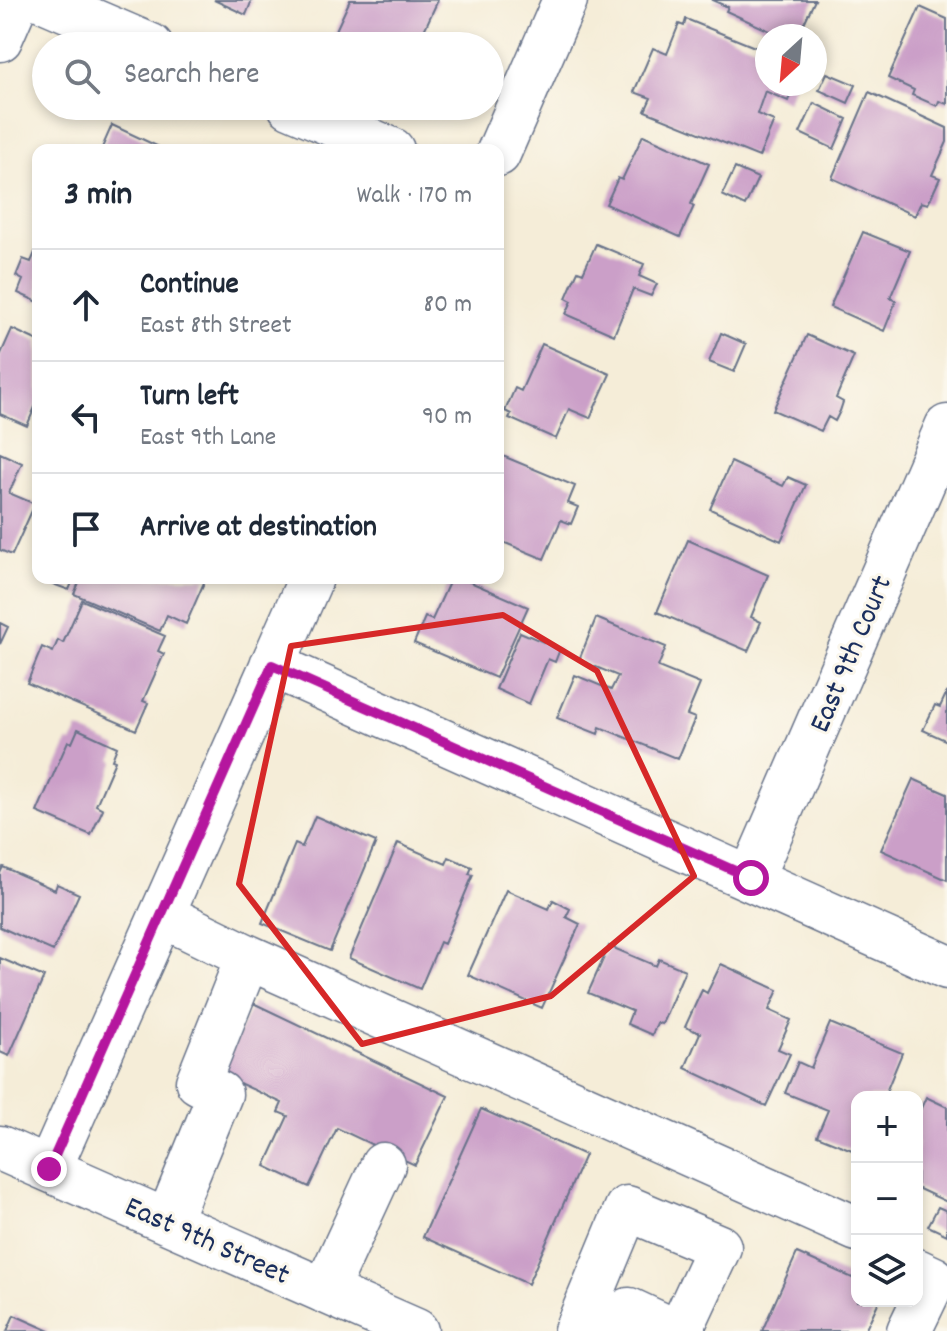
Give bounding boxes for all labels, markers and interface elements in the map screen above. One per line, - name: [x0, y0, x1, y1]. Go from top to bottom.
- north arrow: [755, 24, 827, 96]
- search box: [32, 32, 504, 120]
- icon: search: [60, 54, 104, 98]
- text: Search here: [124, 55, 260, 98]
- text: 3 min: [64, 172, 132, 221]
- text: Walk · 170 m: [357, 178, 472, 215]
- text: Continue: [140, 265, 239, 308]
- icon: ahead: [64, 283, 108, 327]
- text: 80 m: [424, 287, 472, 324]
- text: East 8th Street: [140, 308, 292, 345]
- text: Turn left: [140, 377, 239, 420]
- icon: left: [64, 395, 108, 439]
- text: 90 m: [422, 399, 472, 436]
- text: East 9th Lane: [140, 420, 276, 457]
- icon: arrive: [64, 507, 108, 551]
- text: Arrive at destination: [140, 508, 377, 551]
- street label: East 9th Court: [801, 570, 906, 740]
- route start: [733, 860, 769, 896]
- map controls: [851, 1091, 923, 1307]
- button: +: [851, 1091, 923, 1163]
- route end: [31, 1151, 67, 1187]
- button: −: [851, 1163, 923, 1235]
- street label: East 9th Street: [117, 1188, 296, 1299]
- button: layers: [851, 1235, 923, 1307]

